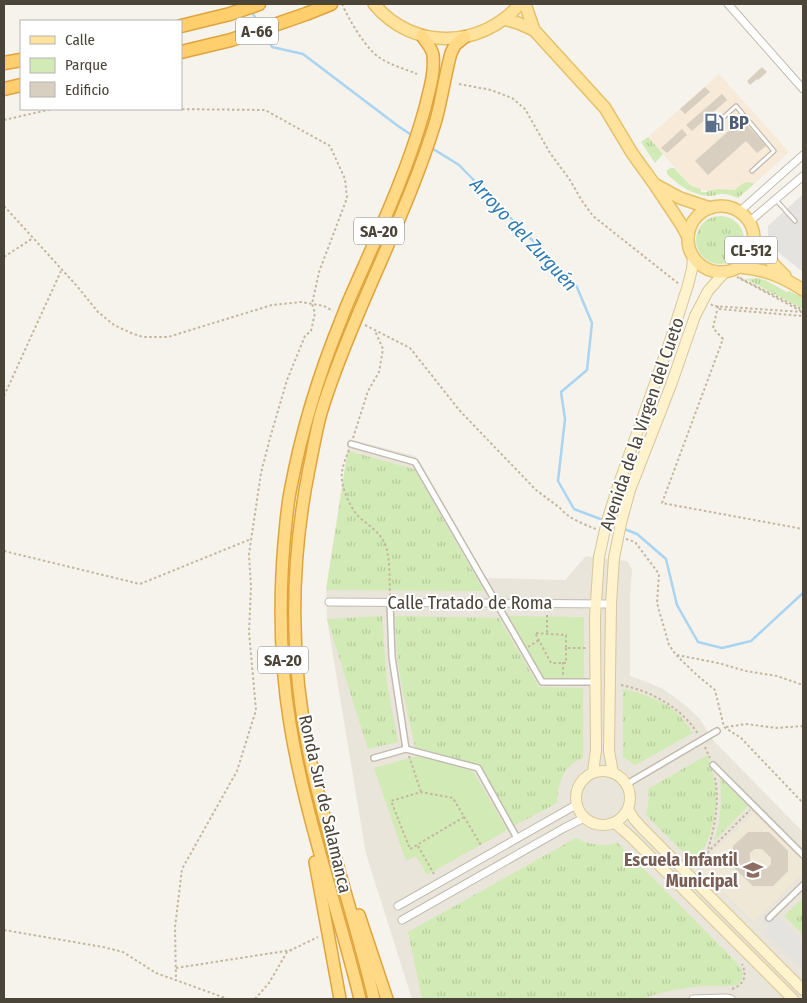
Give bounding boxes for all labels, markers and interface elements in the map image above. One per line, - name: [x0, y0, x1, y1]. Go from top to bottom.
- road number: A-66: [236, 18, 278, 44]
- legend: [20, 20, 182, 110]
- text: Calle: [65, 31, 95, 49]
- text: Parque: [65, 56, 108, 74]
- text: Edificio: [65, 81, 110, 99]
- fuel station icon: BP: [703, 112, 725, 134]
- place label: BP: [729, 112, 749, 134]
- water label: Arroyo del Zurguén: [465, 172, 582, 296]
- road number: SA-20: [354, 218, 404, 245]
- road number: CL-512: [725, 236, 777, 264]
- street label: Avenida de la Virgen del Cueto: [595, 315, 689, 533]
- street label: Calle Tratado de Roma: [388, 592, 553, 614]
- road number: SA-20: [258, 646, 308, 674]
- street label: Ronda Sur de Salamanca: [294, 713, 356, 895]
- place label: Escuela Infantil Municipal: [624, 849, 738, 892]
- school or university icon: Escuela Infantil Municipal: [742, 859, 764, 881]

